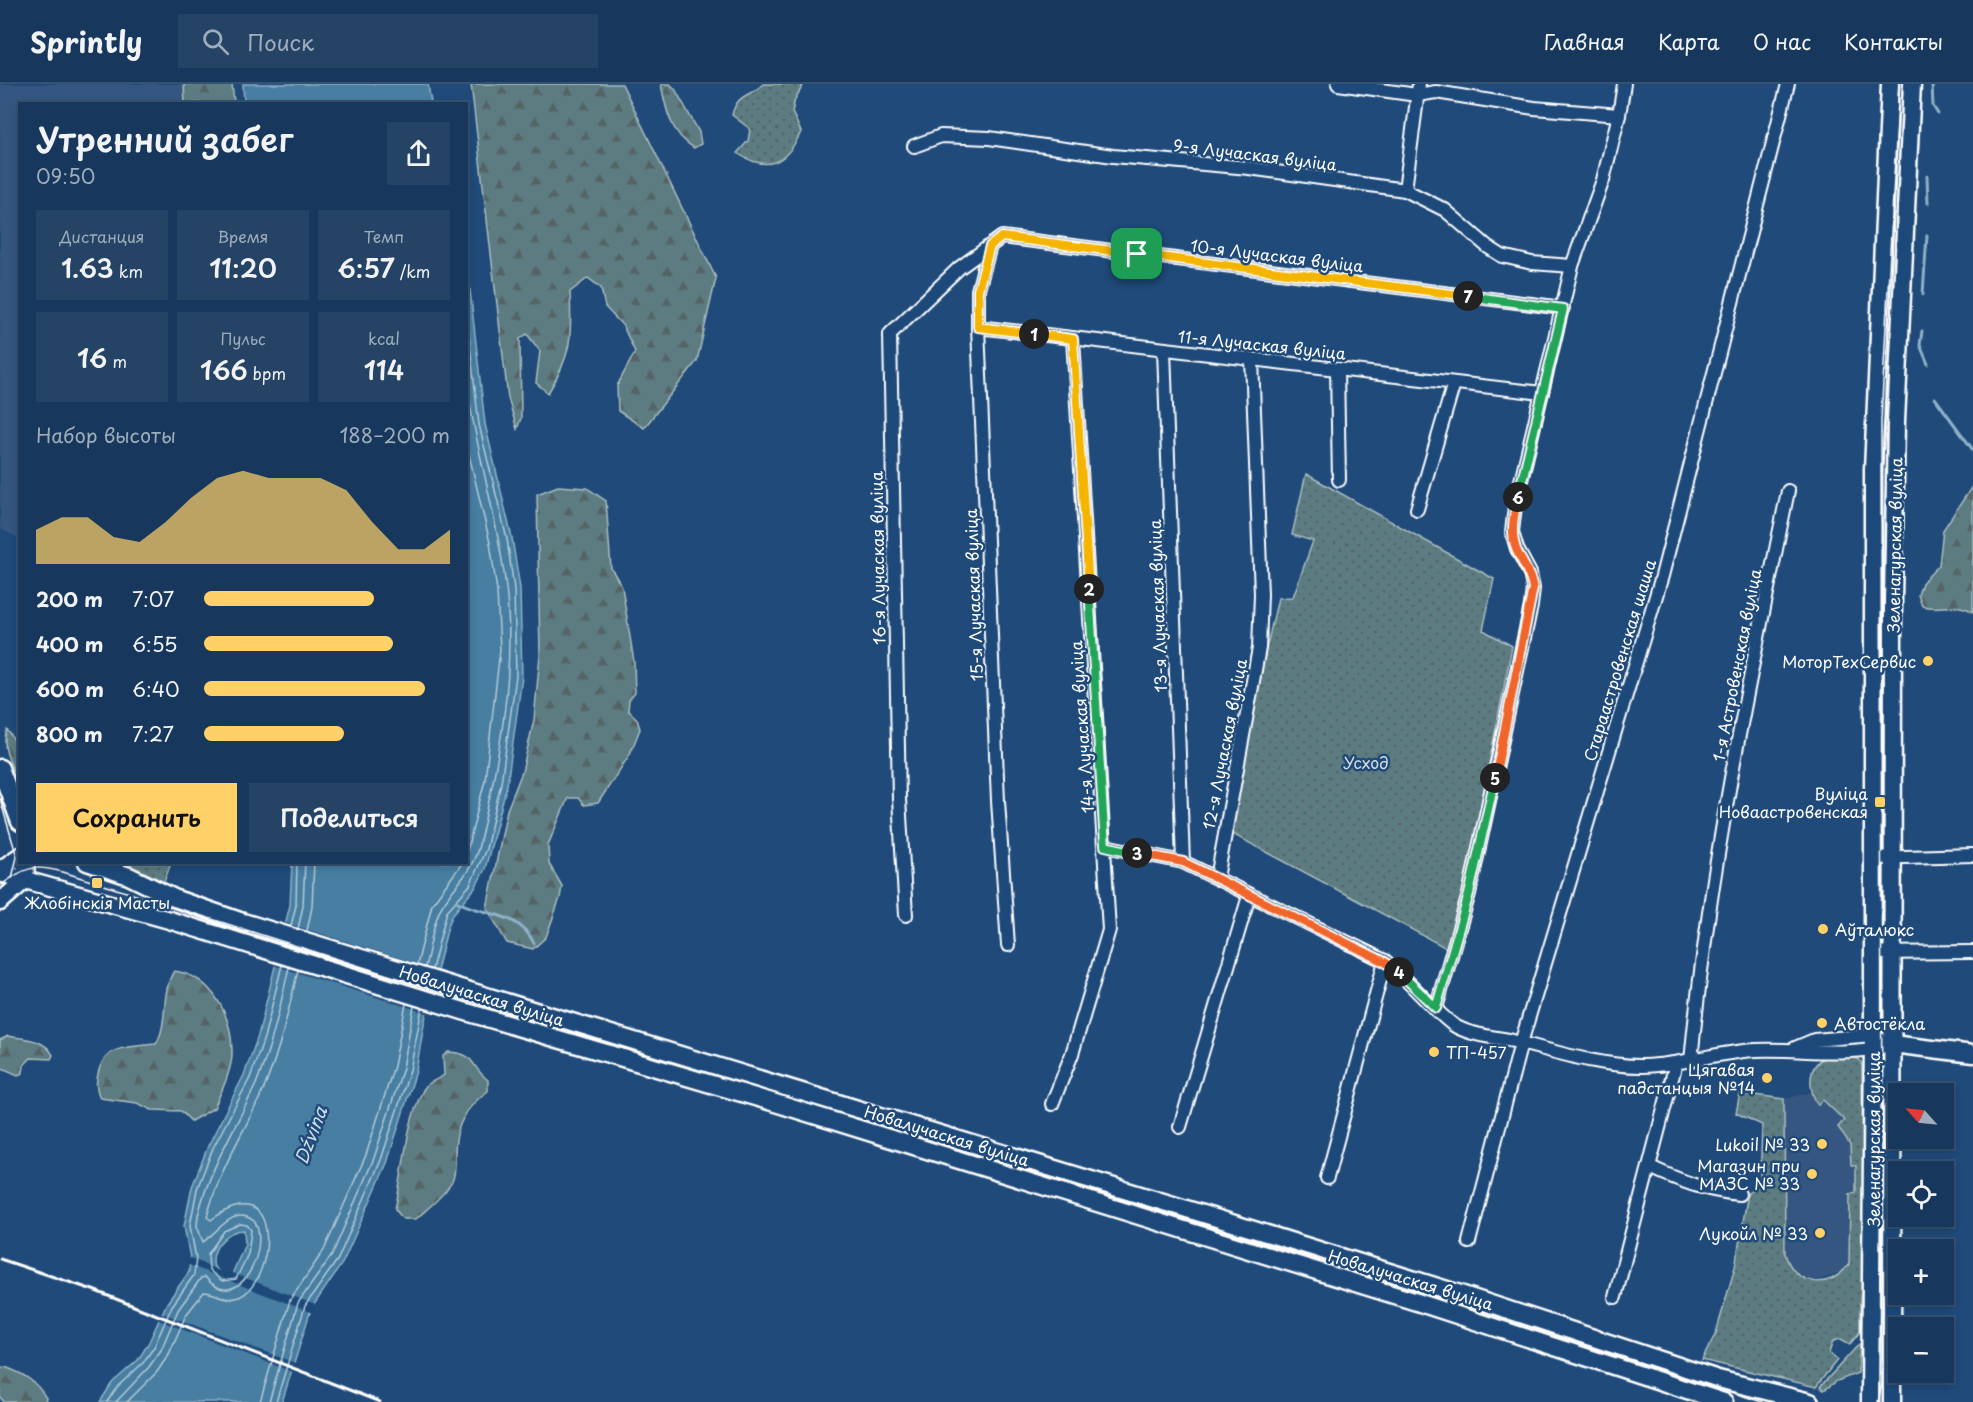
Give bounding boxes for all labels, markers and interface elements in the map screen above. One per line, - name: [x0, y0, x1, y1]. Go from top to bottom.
- search box: [178, 14, 598, 68]
- text: Sprintly: [30, 20, 142, 63]
- icon: search: [199, 25, 232, 58]
- text: Поиск: [247, 25, 314, 58]
- text: Главная: [1544, 25, 1625, 57]
- text: Карта: [1658, 25, 1720, 57]
- text: О нас: [1753, 25, 1811, 57]
- text: Контакты: [1844, 25, 1943, 57]
- text: Утренний забег: [36, 113, 293, 163]
- button: share: [387, 122, 450, 185]
- street label: 9-я Лучаская вуліца: [1172, 132, 1338, 176]
- text: 09:50: [36, 161, 95, 191]
- text: Дистанция: [60, 224, 144, 248]
- text: Время: [217, 224, 269, 248]
- text: Темп: [364, 224, 404, 248]
- pin: [1111, 228, 1162, 279]
- street label: 10-я Лучаская вуліца: [1189, 232, 1365, 278]
- icon: arrive: [1120, 237, 1153, 270]
- text: 1.63: [61, 248, 114, 287]
- text: 11:20: [209, 248, 277, 287]
- text: 6:57: [338, 248, 395, 287]
- text: km: [114, 259, 143, 283]
- text: /km: [395, 259, 430, 283]
- pin: 7: [1453, 281, 1483, 311]
- text: 7: [1463, 284, 1473, 308]
- pin: 1: [1019, 319, 1049, 349]
- text: 1: [1030, 322, 1038, 346]
- street label: 11-я Лучаская вуліца: [1177, 323, 1347, 365]
- text: Пульс: [220, 326, 266, 350]
- text: kcal: [368, 326, 400, 350]
- text: 16: [77, 338, 107, 377]
- text: m: [107, 349, 127, 373]
- text: 166: [200, 350, 248, 389]
- text: 114: [364, 350, 404, 389]
- text: bpm: [248, 361, 286, 385]
- text: Набор высоты: [36, 420, 176, 450]
- text: 188–200 m: [339, 420, 450, 450]
- street label: Зеленагурская вуліца: [1880, 457, 1908, 633]
- street label: 16-я Лучаская вуліца: [863, 471, 891, 645]
- pin: 6: [1503, 482, 1533, 512]
- text: 6: [1512, 485, 1524, 509]
- street label: 15-я Лучаская вуліца: [958, 508, 988, 682]
- street label: 13-я Лучаская вуліца: [1142, 519, 1172, 693]
- street label: Стараастровенская шаша: [1577, 556, 1661, 764]
- street label: 1-я Астровенская вуліца: [1706, 566, 1766, 763]
- pin: 2: [1074, 574, 1104, 604]
- text: 2: [1083, 577, 1095, 601]
- text: 200 m: [36, 584, 103, 614]
- text: 7:07: [132, 584, 174, 614]
- text: 400 m: [36, 629, 104, 659]
- text: 6:55: [132, 629, 177, 659]
- street label: 14-я Лучаская вуліца: [1063, 640, 1099, 814]
- place label: МоторТехСервис: [1782, 649, 1916, 673]
- marker: МоторТехСервис: [1921, 654, 1935, 668]
- street label: 12-я Лучаская вуліца: [1196, 656, 1252, 832]
- text: 600 m: [36, 674, 104, 704]
- text: 6:40: [132, 674, 180, 704]
- text: 800 m: [36, 719, 103, 749]
- text: 7:27: [132, 719, 174, 749]
- park label: Усход: [1343, 750, 1389, 774]
- pin: 5: [1480, 763, 1510, 793]
- text: 5: [1490, 766, 1500, 790]
- place label: Вуліца Новаастровенская: [1719, 781, 1868, 823]
- button: Сохранить: [36, 783, 237, 852]
- button: Поделиться: [249, 783, 450, 852]
- marker: Вуліца Новаастровенская: [1873, 795, 1887, 809]
- pin: 3: [1122, 838, 1152, 868]
- text: 3: [1132, 841, 1142, 865]
- marker: Жлобінскія Масты: [90, 876, 104, 890]
- place label: Жлобінскія Масты: [24, 890, 170, 914]
- place label: Аўталюкс: [1835, 917, 1914, 941]
- marker: Аўталюкс: [1816, 922, 1830, 936]
- pin: 4: [1384, 957, 1414, 987]
- street label: Новалучаская вуліца: [397, 958, 568, 1032]
- text: 4: [1394, 960, 1404, 984]
- place label: Автостёкла: [1834, 1011, 1925, 1035]
- marker: Автостёкла: [1815, 1016, 1829, 1030]
- place label: ТП-457: [1446, 1040, 1507, 1064]
- marker: ТП-457: [1427, 1045, 1441, 1059]
- street label: Зеленагурская вуліца: [1861, 1051, 1885, 1227]
- place label: Цягавая падстанцыя №14: [1617, 1057, 1755, 1099]
- marker: Цягавая падстанцыя №14: [1760, 1071, 1774, 1085]
- north arrow: [1888, 1083, 1954, 1149]
- map controls: [1888, 1083, 1954, 1383]
- street label: Новалучаская вуліца: [862, 1098, 1033, 1172]
- water label: Dźvina: [287, 1102, 333, 1168]
- place label: Lukoil № 33: [1715, 1132, 1810, 1156]
- marker: Lukoil № 33: [1815, 1137, 1829, 1151]
- place label: Магазин при МАЗС № 33: [1697, 1153, 1800, 1195]
- button: locate: [1888, 1161, 1954, 1227]
- marker: Магазин при МАЗС № 33: [1805, 1167, 1819, 1181]
- place label: Лукойл № 33: [1699, 1221, 1808, 1245]
- marker: Лукойл № 33: [1813, 1226, 1827, 1240]
- button: +: [1888, 1239, 1954, 1305]
- street label: Новалучаская вуліца: [1326, 1242, 1497, 1316]
- button: −: [1888, 1317, 1954, 1383]

